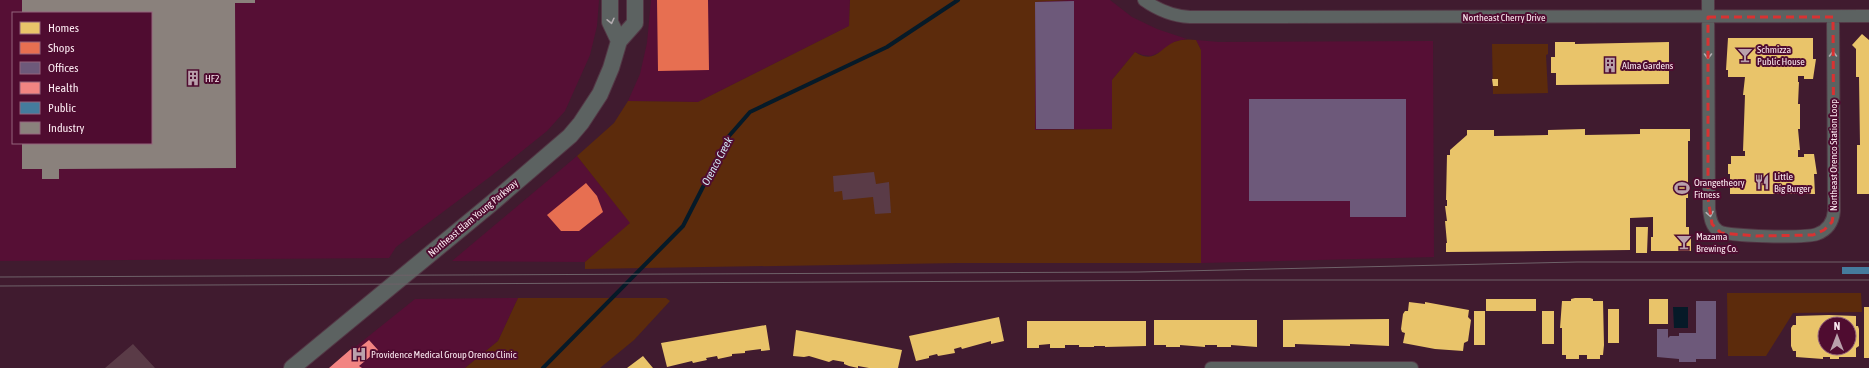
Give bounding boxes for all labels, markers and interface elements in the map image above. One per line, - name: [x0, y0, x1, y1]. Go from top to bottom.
- legend: [12, 12, 152, 144]
- street label: Northeast Cherry Drive: [1463, 12, 1546, 23]
- one-way arrow: [607, 18, 615, 25]
- text: Homes: [48, 21, 79, 35]
- text: Shops: [48, 41, 74, 55]
- place label: Schmizza Public House: [1757, 44, 1805, 67]
- bar icon: Schmizza Public House: [1736, 46, 1754, 64]
- one-way arrow: [1829, 51, 1837, 57]
- one-way arrow: [1704, 53, 1712, 59]
- building icon: Alma Gardens: [1601, 56, 1619, 74]
- place label: Alma Gardens: [1622, 60, 1674, 71]
- text: Offices: [48, 61, 78, 75]
- building icon: HF2: [184, 69, 202, 87]
- place label: HF2: [205, 73, 220, 84]
- text: Health: [48, 81, 78, 95]
- street label: Northeast Orenco Station Loop: [1828, 99, 1839, 211]
- text: Public: [48, 101, 76, 115]
- text: Industry: [48, 121, 85, 135]
- water label: Orenco Creek: [699, 135, 735, 187]
- place label: Little Big Burger: [1774, 171, 1812, 194]
- restaurant icon: Little Big Burger: [1753, 173, 1771, 191]
- street label: Northeast Elam Young Parkway: [426, 177, 520, 259]
- place label: Orangetheory Fitness: [1694, 177, 1745, 200]
- sports icon: Orangetheory Fitness: [1673, 179, 1691, 197]
- one-way arrow: [1705, 211, 1714, 217]
- place label: Mazama Brewing Co.: [1696, 231, 1738, 254]
- bar icon: Mazama Brewing Co.: [1675, 233, 1693, 251]
- north arrow: [1817, 316, 1857, 356]
- text: N: [1834, 320, 1840, 332]
- hospital icon: Providence Medical Group Orenco Clinic: [350, 345, 368, 363]
- place label: Providence Medical Group Orenco Clinic: [371, 349, 517, 360]

